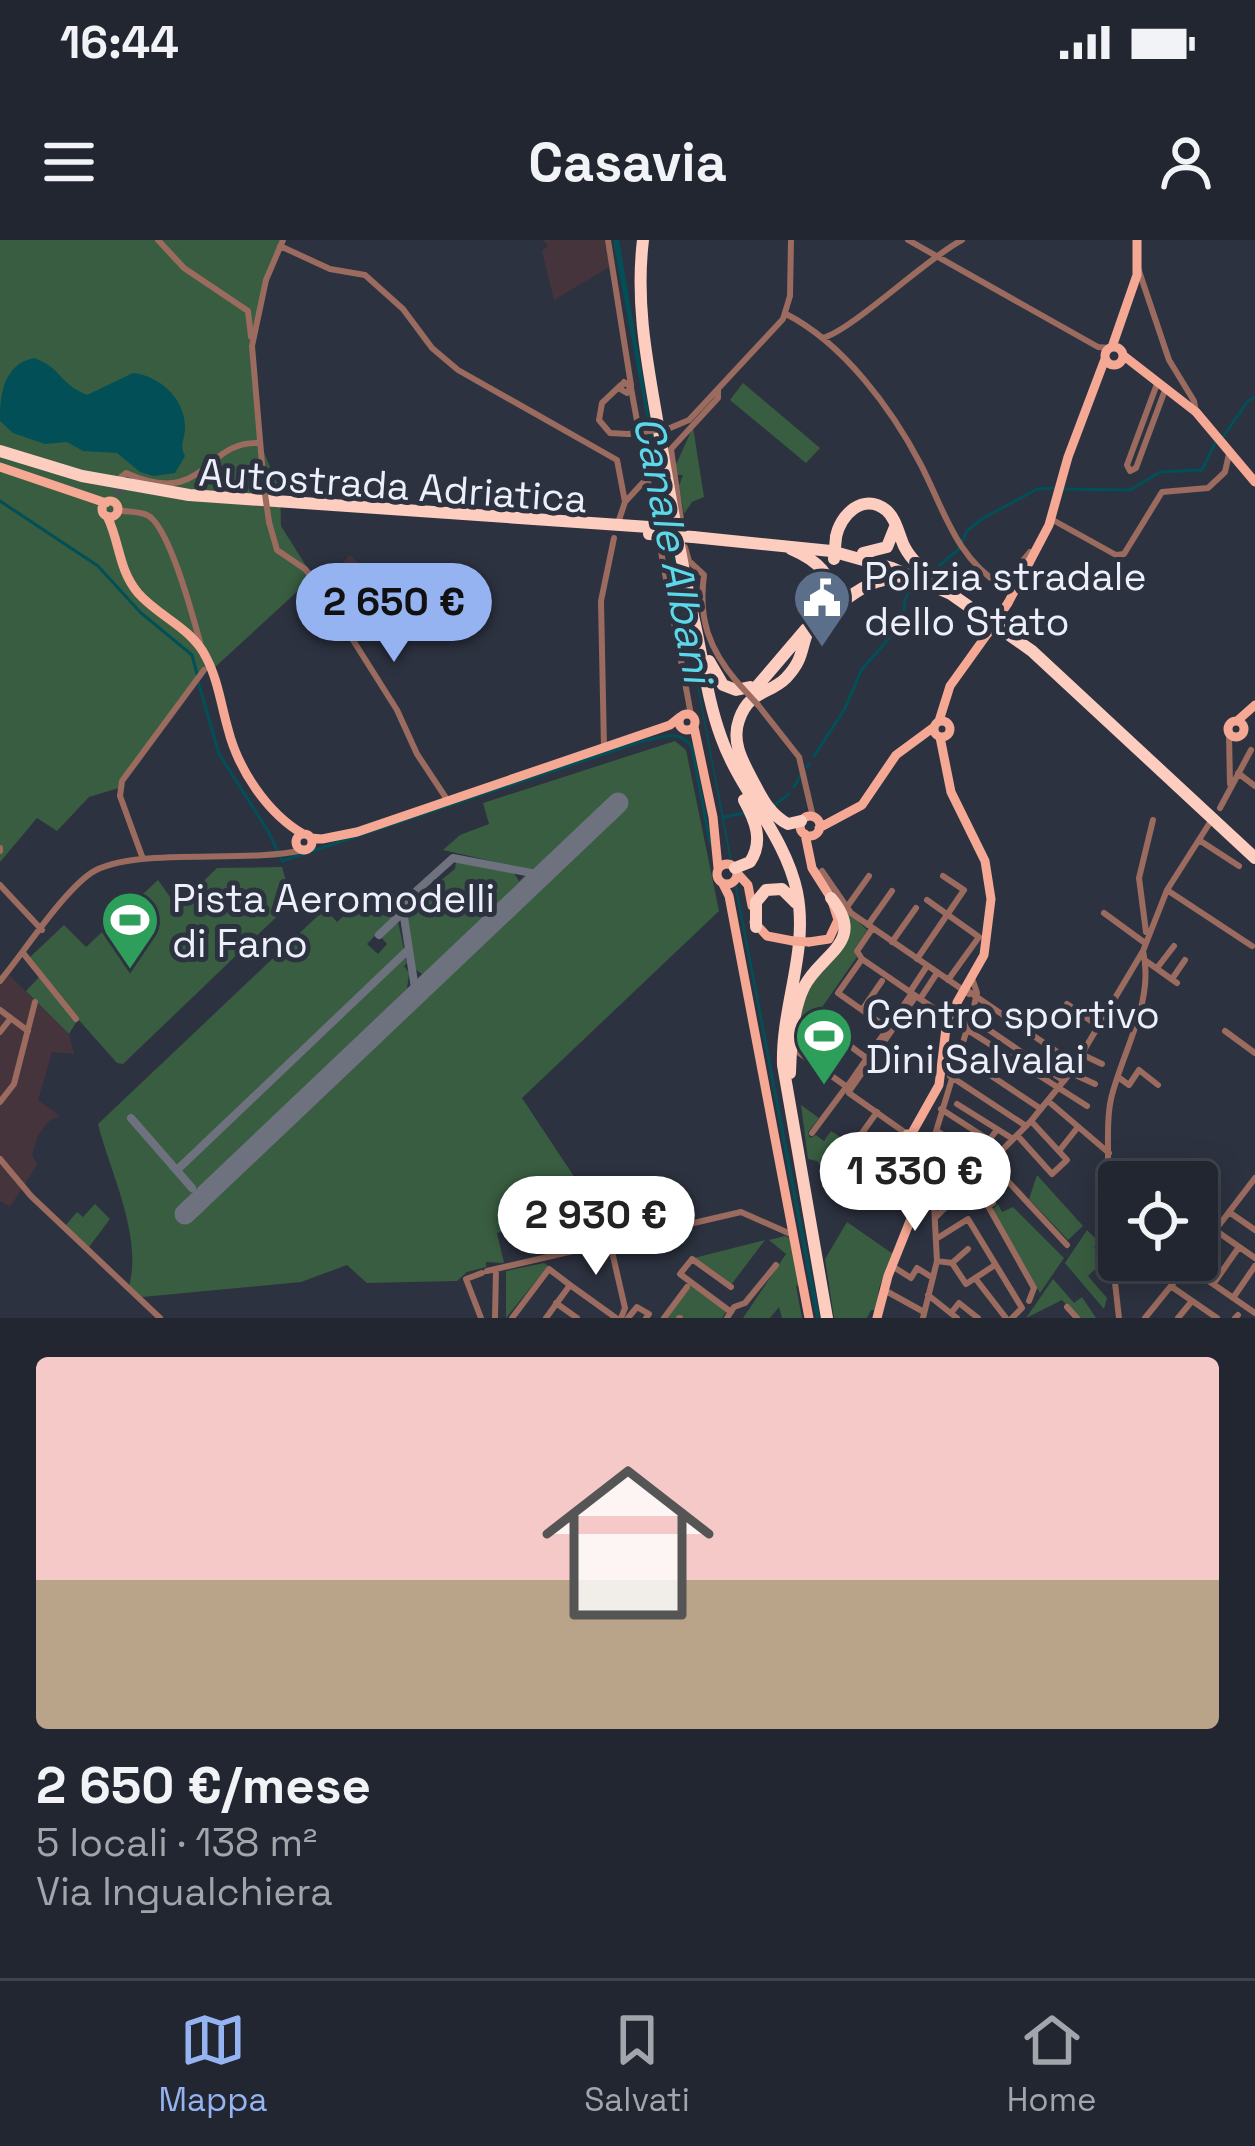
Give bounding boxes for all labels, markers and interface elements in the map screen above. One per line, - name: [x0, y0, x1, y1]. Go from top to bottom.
- text: 16:44: [60, 14, 179, 71]
- text: Casavia: [528, 128, 727, 197]
- icon: menu: [36, 129, 102, 195]
- icon: person: [1153, 129, 1219, 195]
- water label: Canale Albani: [622, 411, 726, 691]
- street label: Autostrada Adriatica: [197, 447, 589, 524]
- place label: Polizia stradale dello Stato: [864, 552, 1147, 646]
- pin: 2 650 €: [283, 563, 505, 665]
- public building icon: Polizia stradale dello Stato: [791, 567, 853, 649]
- text: 2 650 €: [323, 577, 465, 626]
- place label: Pista Aeromodelli di Fano: [172, 874, 495, 968]
- sports icon: Pista Aeromodelli di Fano: [99, 889, 161, 971]
- place label: Centro sportivo Dini Salvalai: [866, 990, 1160, 1084]
- sports icon: Centro sportivo Dini Salvalai: [793, 1005, 855, 1087]
- pin: 1 330 €: [804, 1132, 1026, 1234]
- text: 1 330 €: [847, 1146, 983, 1195]
- map controls: [1098, 1161, 1218, 1281]
- button: locate: [1098, 1161, 1218, 1281]
- pin: 2 930 €: [485, 1176, 707, 1278]
- text: 2 930 €: [525, 1190, 667, 1239]
- icon: home: [520, 1435, 736, 1651]
- text: 2 650 €/mese: [36, 1753, 371, 1818]
- text: 5 locali · 138 m²: [36, 1818, 317, 1867]
- text: Via Ingualchiera: [36, 1867, 333, 1916]
- tab: Mappa: [158, 2007, 267, 2121]
- tab: Salvati: [584, 2007, 690, 2121]
- tab: Home: [1007, 2007, 1097, 2121]

